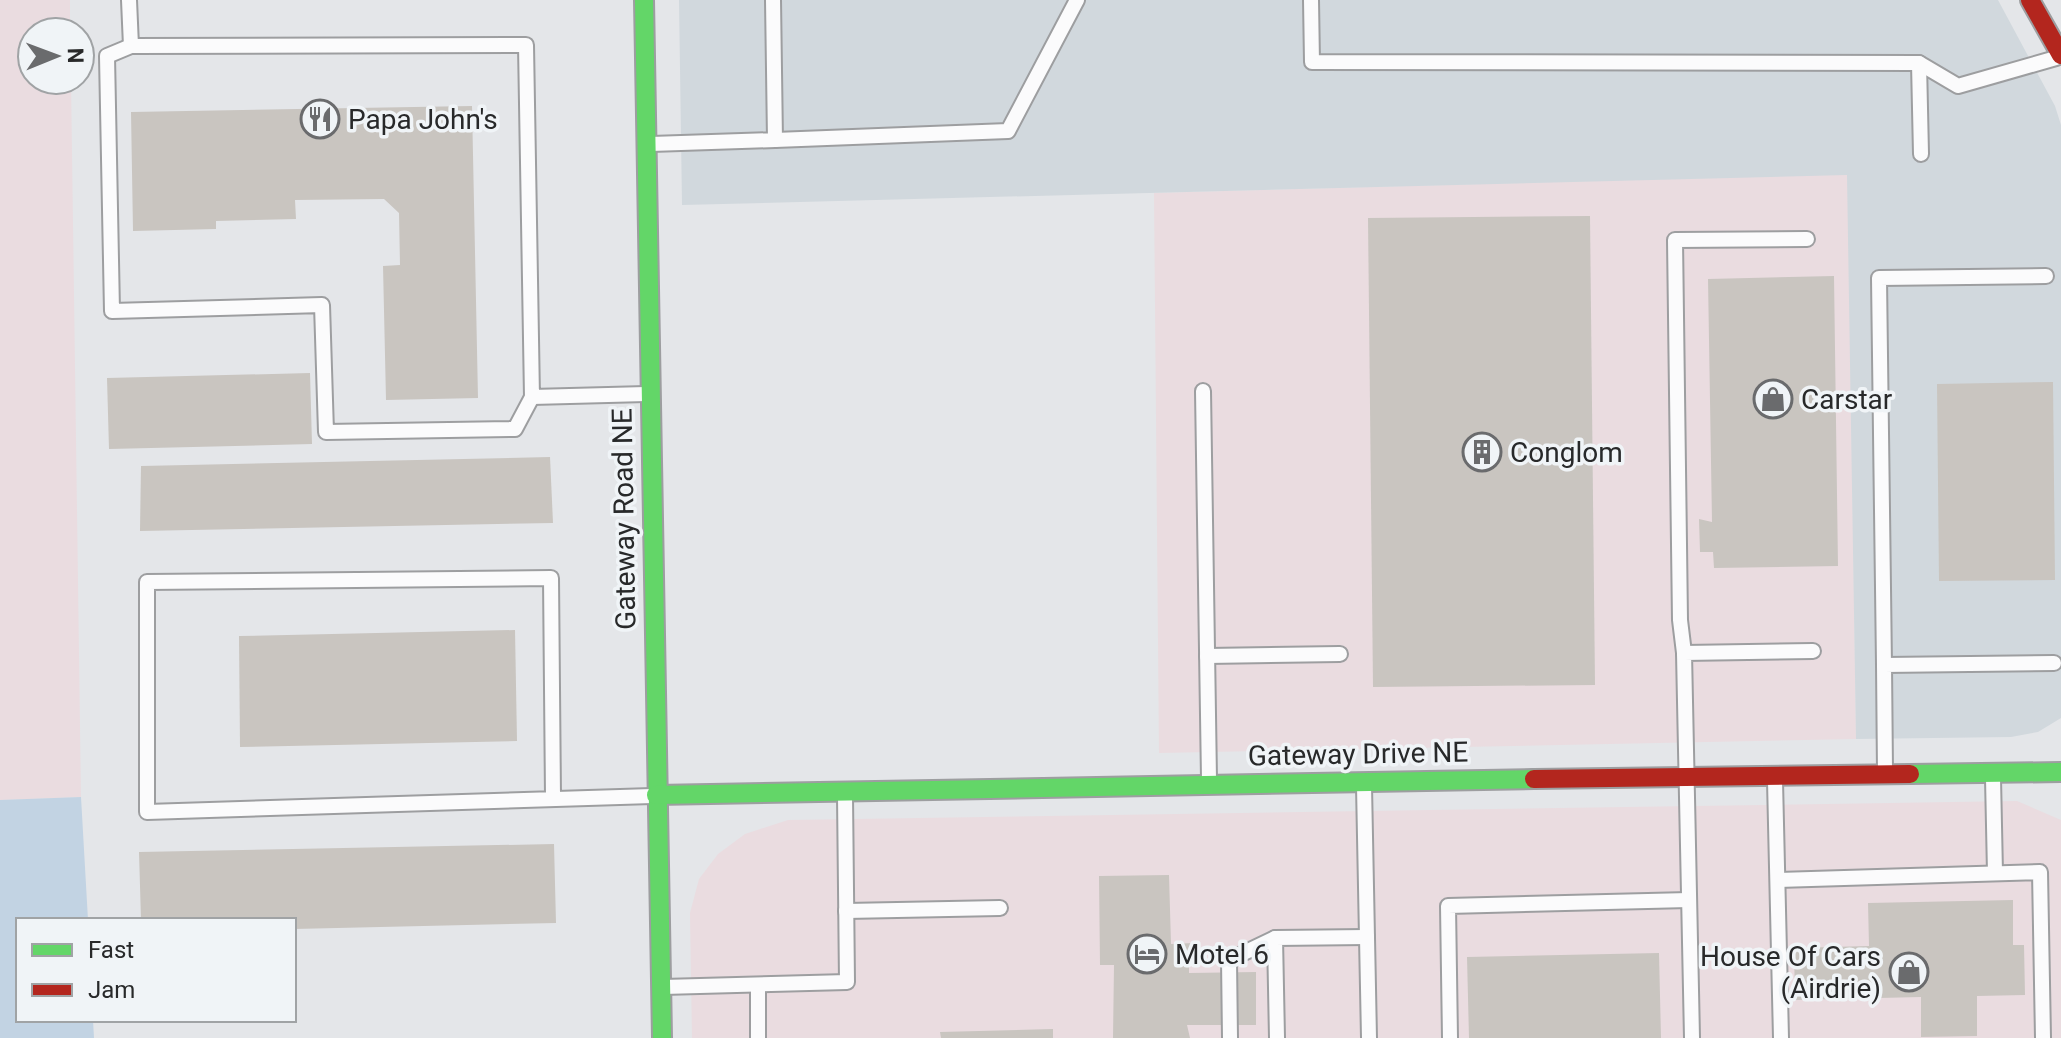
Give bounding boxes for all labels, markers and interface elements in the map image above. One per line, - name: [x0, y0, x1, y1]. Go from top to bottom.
- north arrow: [16, 16, 96, 96]
- text: N: [63, 48, 88, 64]
- restaurant icon: Papa John's: [299, 98, 341, 140]
- place label: Papa John's: [348, 103, 498, 136]
- shop icon: Carstar: [1752, 378, 1794, 420]
- place label: Carstar: [1801, 383, 1893, 416]
- street label: Gateway Road NE: [606, 408, 642, 630]
- building icon: Conglom: [1461, 431, 1503, 473]
- place label: Conglom: [1510, 436, 1623, 469]
- street label: Gateway Drive NE: [1248, 736, 1468, 772]
- legend: [16, 918, 296, 1022]
- hotel icon: Motel 6: [1126, 933, 1168, 975]
- text: Fast: [88, 936, 134, 964]
- place label: Motel 6: [1175, 938, 1269, 971]
- place label: House Of Cars (Airdrie): [1700, 940, 1881, 1005]
- shop icon: House Of Cars (Airdrie): [1888, 951, 1930, 993]
- text: Jam: [88, 976, 135, 1004]

